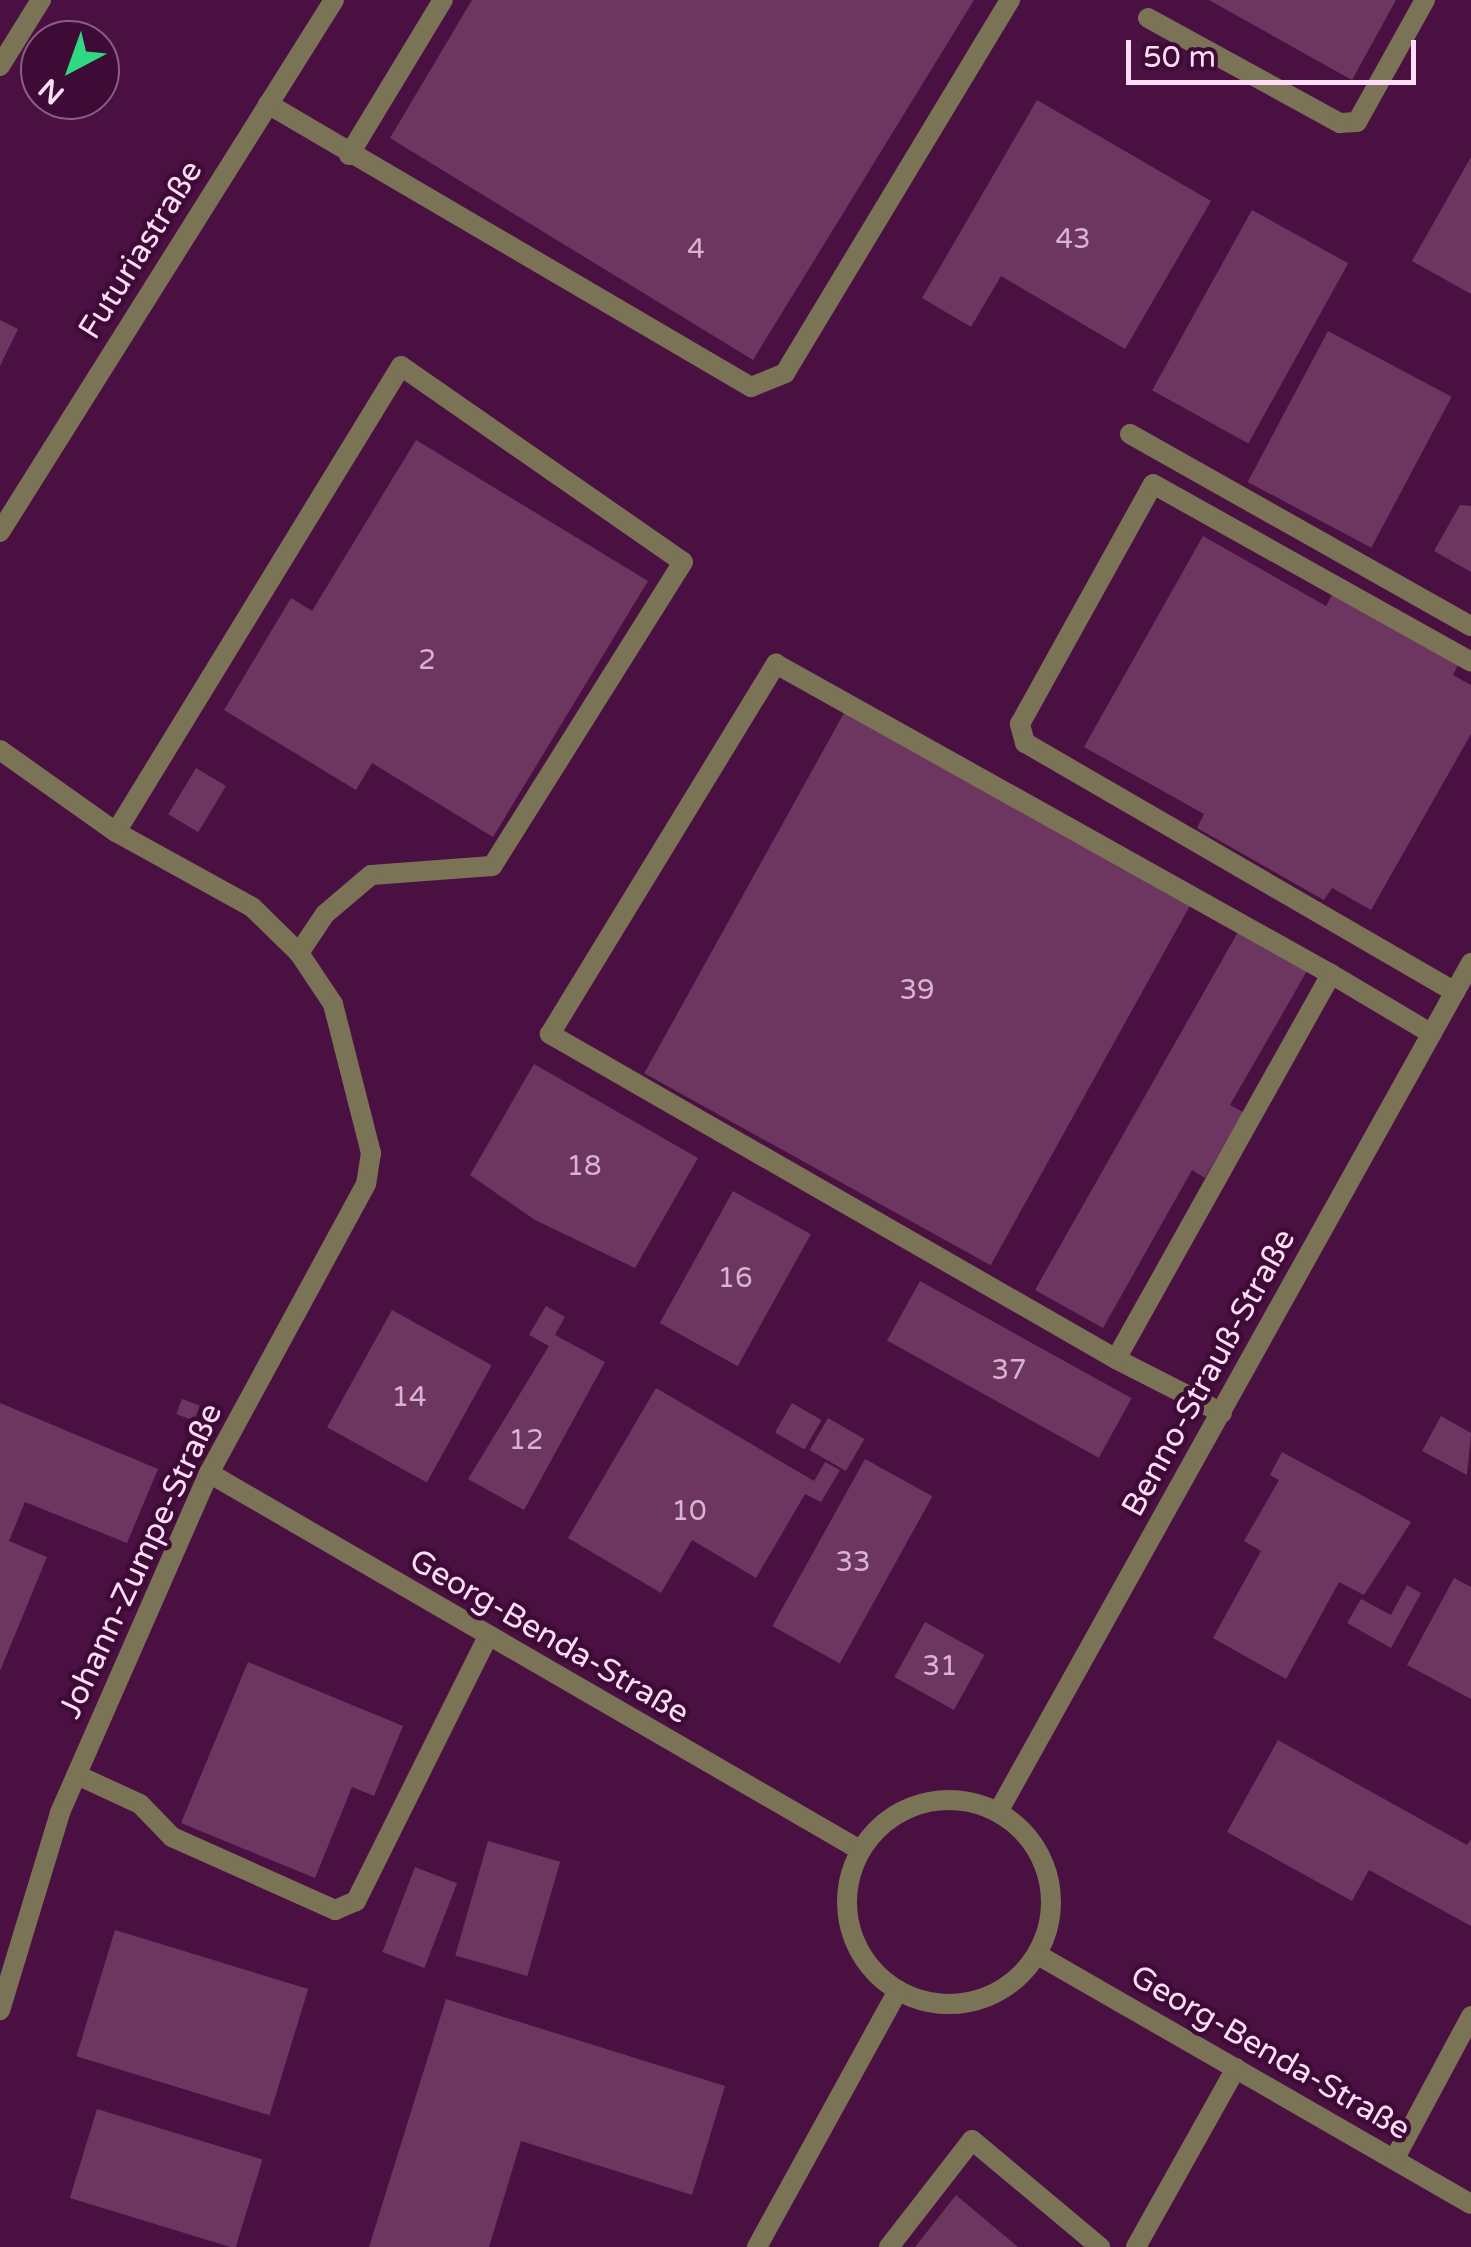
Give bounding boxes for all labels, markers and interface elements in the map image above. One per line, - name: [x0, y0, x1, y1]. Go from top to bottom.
- north arrow: [20, 20, 120, 120]
- scale bar: [1131, 20, 1421, 82]
- text: 50 m: [1143, 39, 1216, 76]
- text: N: [32, 71, 71, 111]
- street label: Futuriastraße: [71, 154, 211, 346]
- house number: 43: [1055, 222, 1091, 256]
- house number: 4: [687, 232, 705, 266]
- house number: 2: [418, 643, 436, 677]
- house number: 39: [899, 973, 935, 1007]
- house number: 18: [566, 1149, 602, 1183]
- street label: Benno-Strauß-Straße: [1114, 1223, 1304, 1523]
- house number: 16: [717, 1261, 753, 1295]
- house number: 37: [991, 1353, 1027, 1387]
- house number: 14: [391, 1380, 427, 1414]
- street label: Johann-Zumpe-Straße: [51, 1397, 231, 1725]
- house number: 12: [508, 1423, 544, 1457]
- house number: 10: [671, 1494, 707, 1528]
- street label: Georg-Benda-Straße: [403, 1541, 695, 1733]
- house number: 33: [835, 1545, 871, 1579]
- house number: 31: [922, 1649, 958, 1683]
- street label: Georg-Benda-Straße: [1124, 1957, 1416, 2149]

